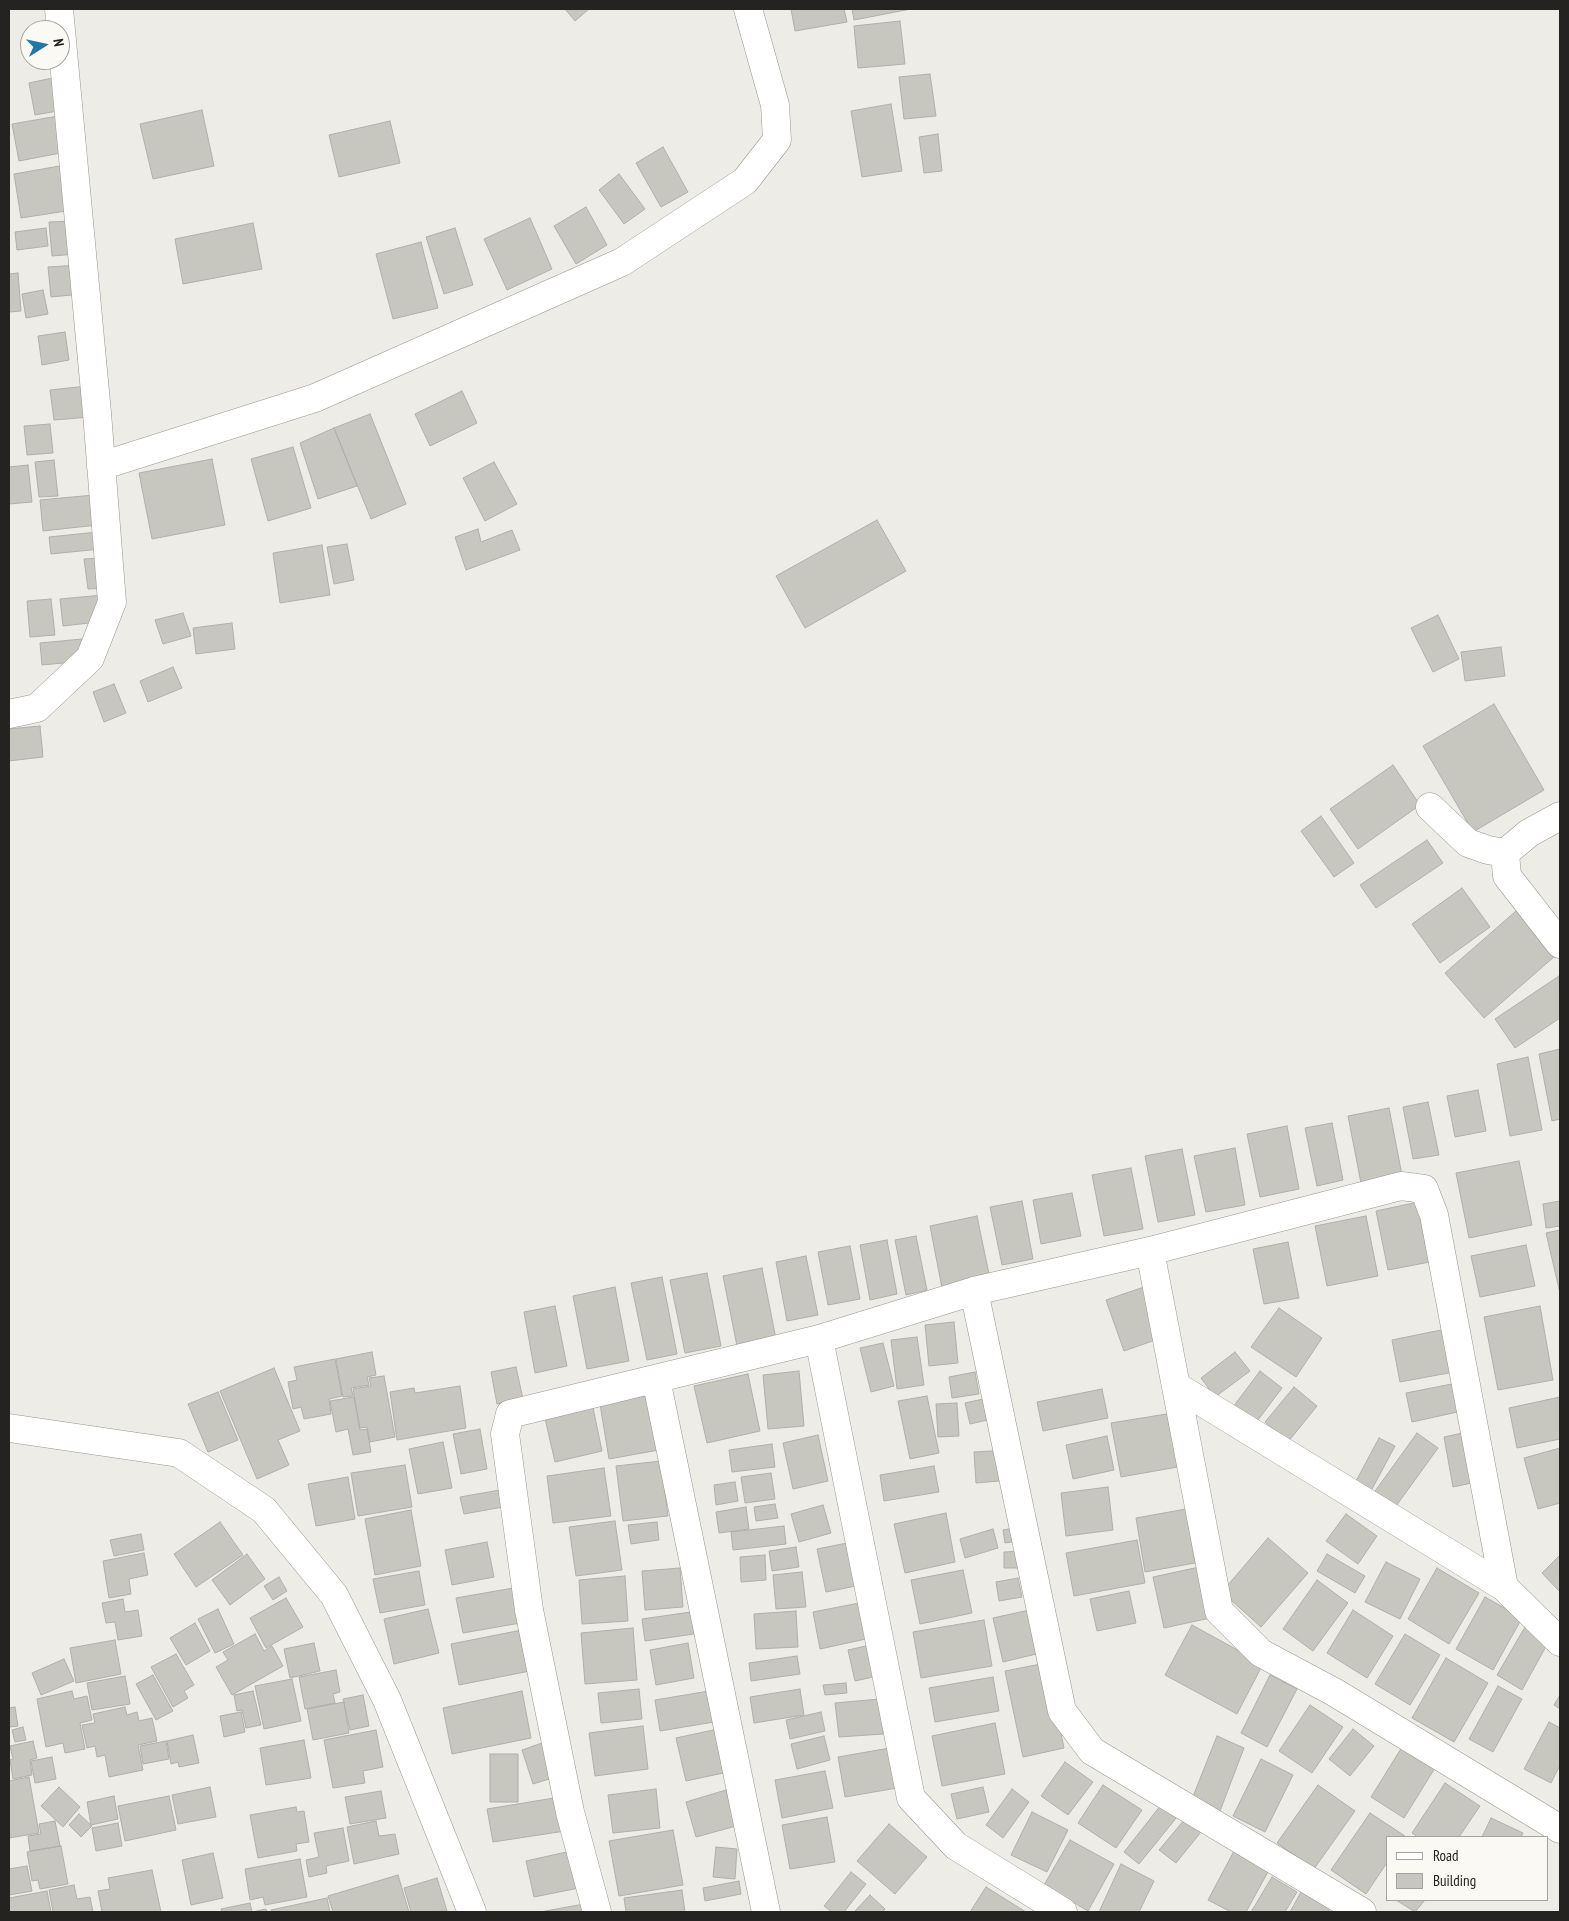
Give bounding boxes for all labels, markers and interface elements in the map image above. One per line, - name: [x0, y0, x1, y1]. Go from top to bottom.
- north arrow: [20, 20, 70, 70]
- text: N: [49, 37, 68, 48]
- legend: [1386, 1836, 1549, 1901]
- text: Road: [1433, 1846, 1459, 1865]
- text: Building: [1433, 1871, 1476, 1890]

